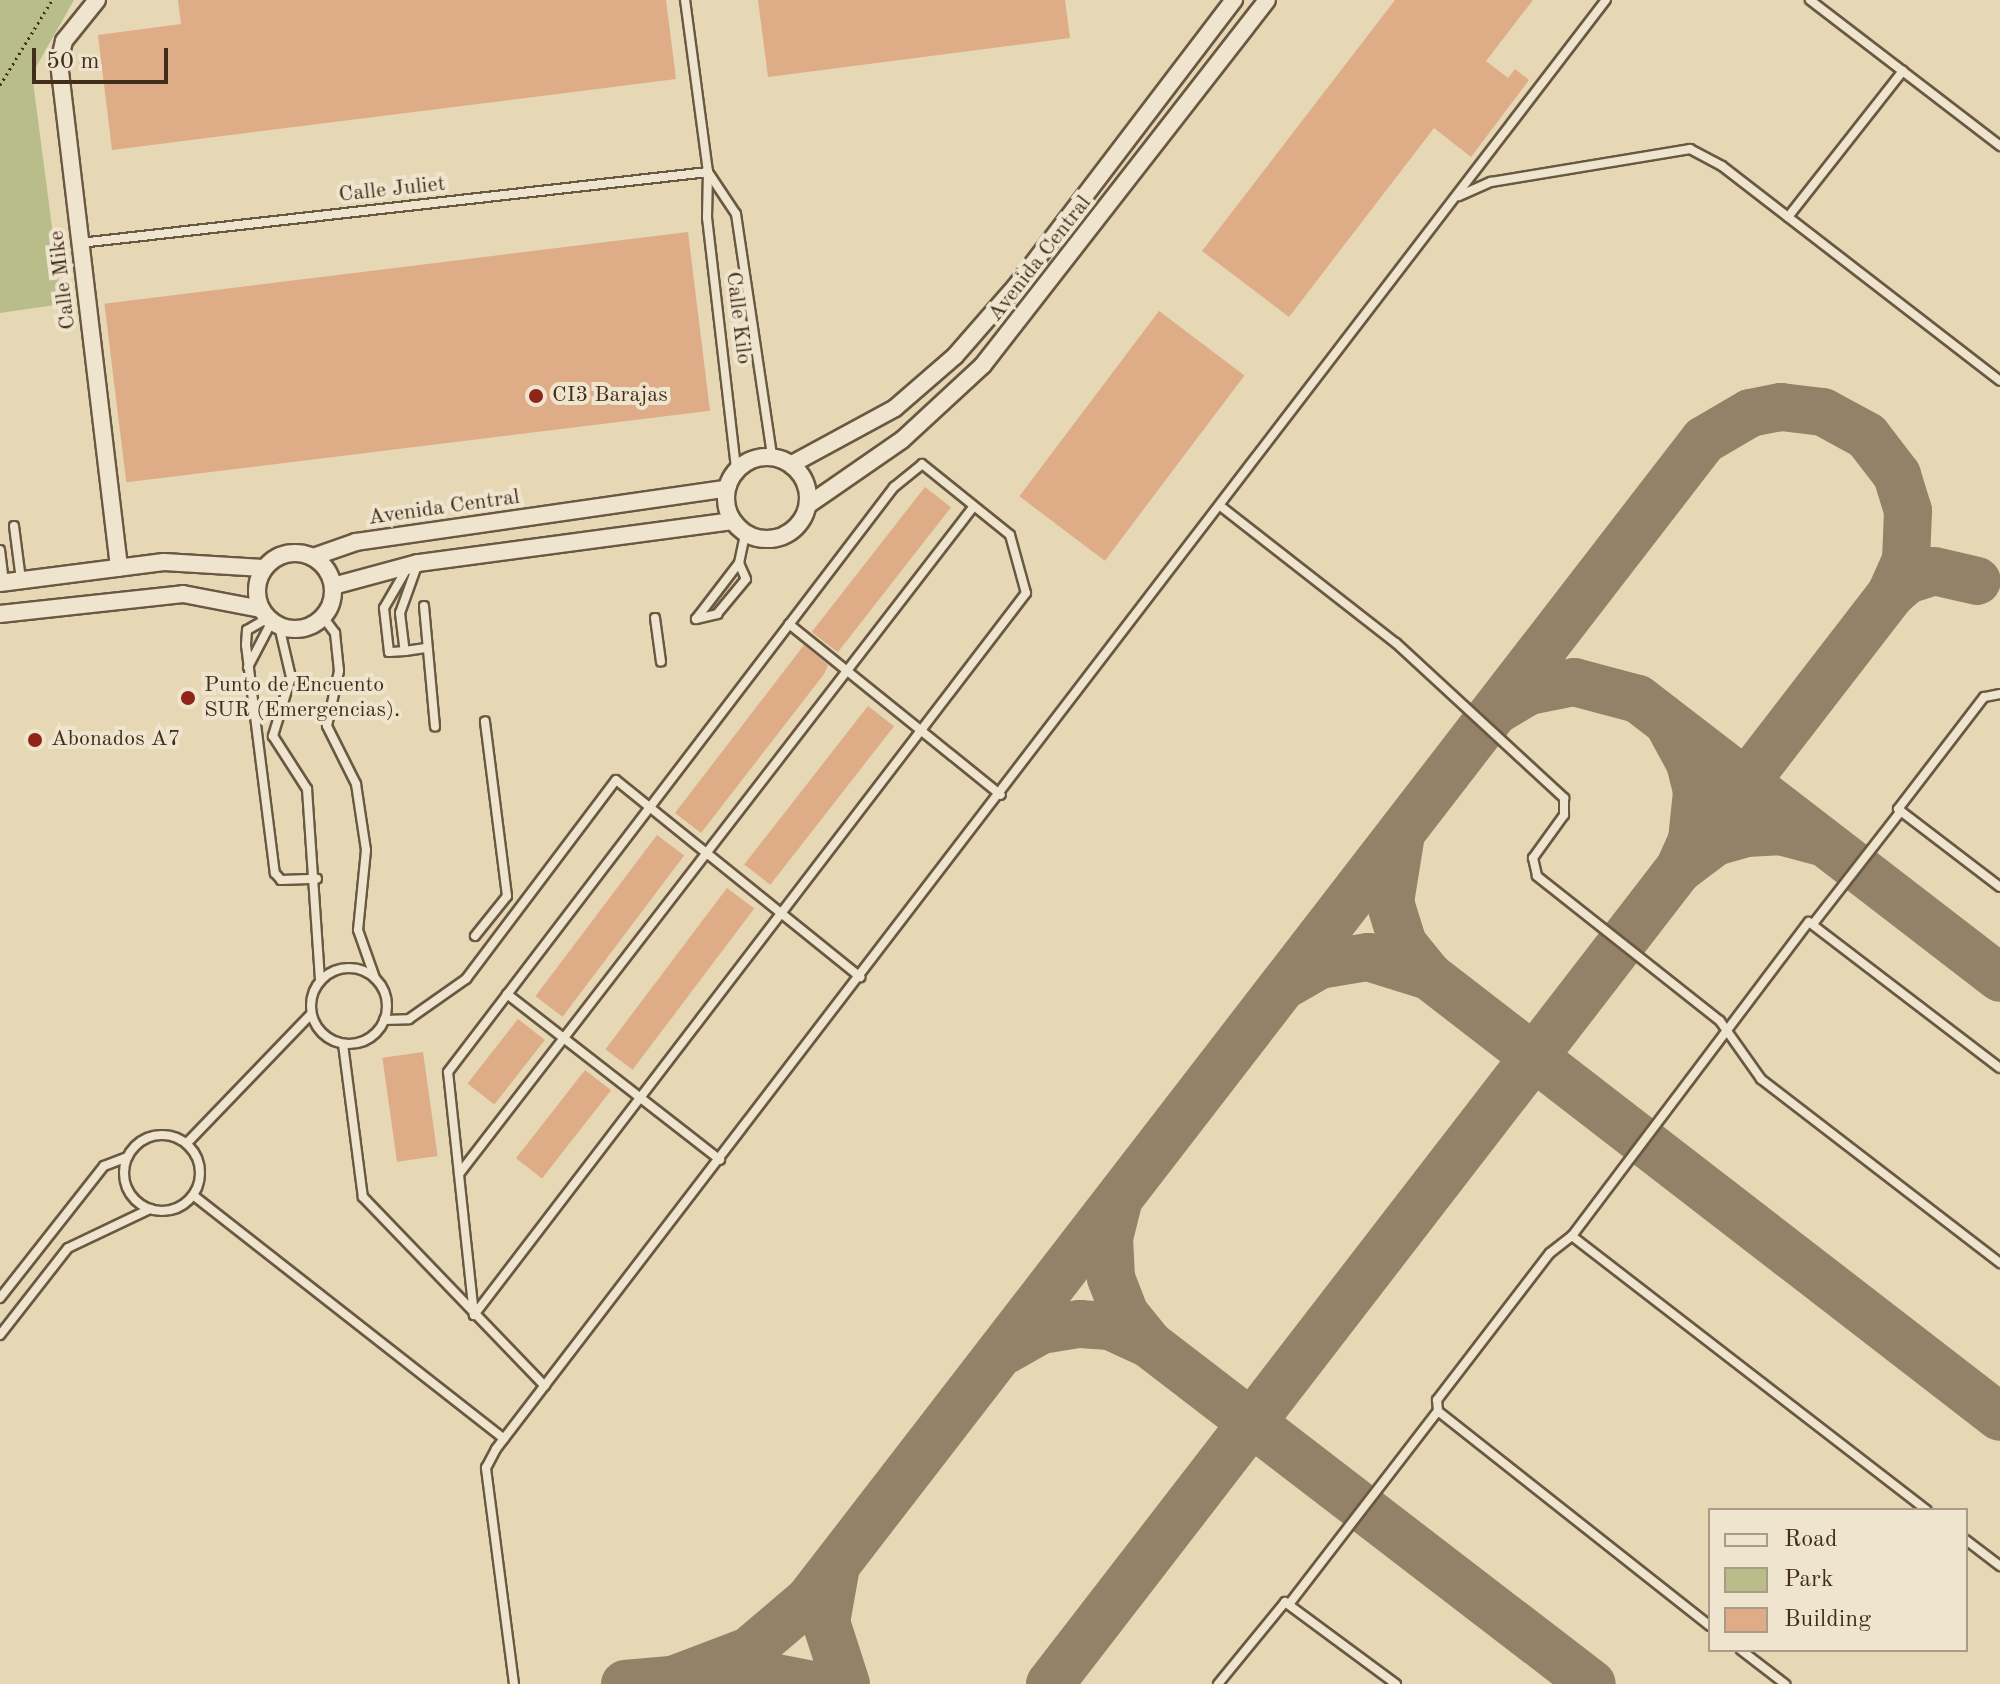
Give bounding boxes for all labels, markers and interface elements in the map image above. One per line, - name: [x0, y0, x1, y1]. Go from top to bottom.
- scale bar: [36, 32, 172, 82]
- text: 50 m: [46, 50, 100, 74]
- street label: Calle Juliet: [337, 171, 447, 209]
- street label: Avenida Central: [983, 191, 1097, 327]
- street label: Calle Mike: [44, 229, 82, 331]
- street label: Calle Kilo: [719, 270, 757, 366]
- place label: CI3 Barajas: [552, 383, 668, 409]
- marker: CI3 Barajas: [527, 387, 545, 405]
- street label: Avenida Central: [367, 484, 521, 532]
- place label: Punto de Encuento SUR (Emergencias).: [204, 672, 400, 724]
- marker: Punto de Encuento SUR (Emergencias).: [179, 689, 197, 707]
- place label: Abonados A7: [51, 727, 180, 753]
- marker: Abonados A7: [26, 731, 44, 749]
- legend: [1708, 1508, 1968, 1652]
- text: Road: [1784, 1528, 1837, 1552]
- text: Park: [1784, 1568, 1833, 1592]
- text: Building: [1784, 1608, 1871, 1632]

